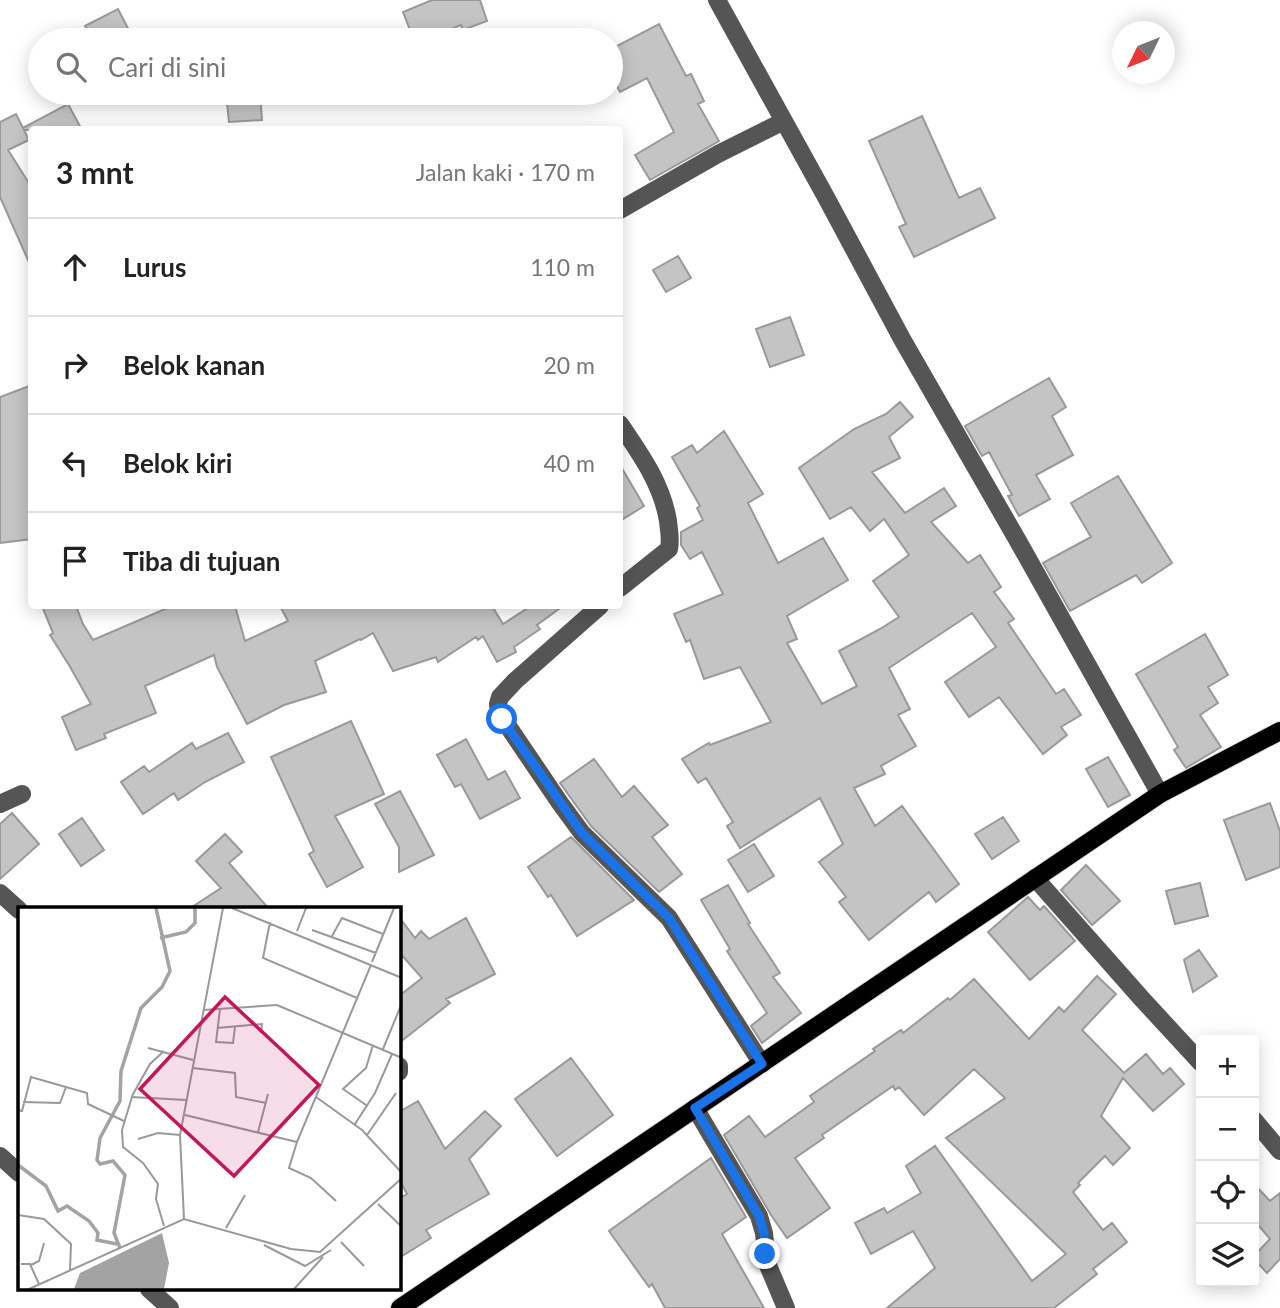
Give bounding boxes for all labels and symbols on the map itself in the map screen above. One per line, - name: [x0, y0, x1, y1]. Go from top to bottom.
- north arrow: [1112, 21, 1175, 84]
- route start: [486, 703, 517, 734]
- inset map: [18, 907, 401, 1290]
- route end: [749, 1238, 780, 1269]

